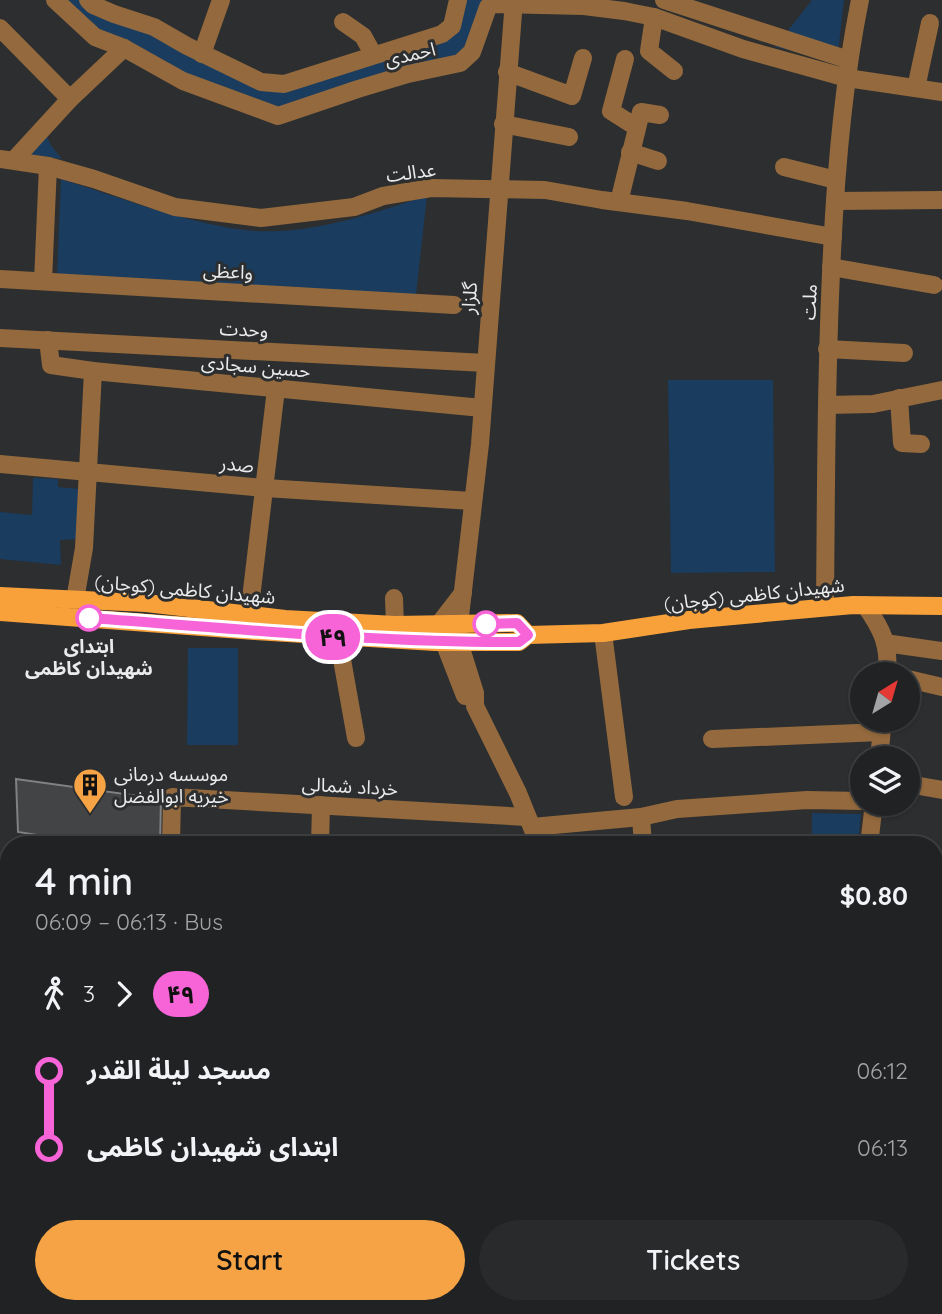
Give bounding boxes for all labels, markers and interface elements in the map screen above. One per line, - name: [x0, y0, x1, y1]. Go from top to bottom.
- street label: احمدی: [382, 37, 438, 71]
- street label: عدالت: [385, 157, 437, 187]
- street label: واعظی: [202, 258, 254, 284]
- street label: گلزار: [456, 280, 482, 316]
- street label: ملت: [796, 283, 822, 321]
- street label: وحدت: [219, 316, 269, 342]
- street label: حسین سجادی: [200, 349, 312, 383]
- street label: صدر: [218, 450, 255, 477]
- street label: شهیدان کاظمی (کوجان): [94, 569, 276, 609]
- street label: شهیدان کاظمی (کوجان): [662, 573, 846, 615]
- marker: ابتدای شهیدان کاظمی: [76, 605, 102, 631]
- unlabelled marker: [473, 611, 499, 637]
- line badge: ۴۹: [302, 614, 364, 660]
- text: ۴۹: [319, 622, 347, 652]
- place label: ابتدای شهیدان کاظمی: [25, 634, 153, 680]
- north arrow: [850, 662, 920, 732]
- map controls: [850, 662, 920, 816]
- button: layers: [850, 746, 920, 816]
- place label: موسسه درمانی خیریه ابوالفضل: [114, 762, 229, 808]
- building icon: موسسه درمانی خیریه ابوالفضل: [71, 766, 109, 815]
- street label: خرداد شمالی: [301, 771, 399, 801]
- text: 4 min: [35, 857, 133, 905]
- text: $0.80: [840, 879, 908, 912]
- text: 06:09 – 06:13 · Bus: [35, 907, 223, 936]
- icon: walk: [35, 975, 73, 1013]
- icon: forward: [105, 975, 143, 1013]
- text: 3: [83, 979, 95, 1008]
- text: ۴۹: [167, 979, 195, 1009]
- text: مسجد لیلة القدر: [87, 1053, 271, 1086]
- text: 06:12: [856, 1056, 908, 1085]
- text: ابتدای شهیدان کاظمی: [87, 1130, 338, 1163]
- text: 06:13: [857, 1133, 908, 1162]
- button: Start: [35, 1220, 465, 1300]
- button: Tickets: [479, 1220, 908, 1300]

